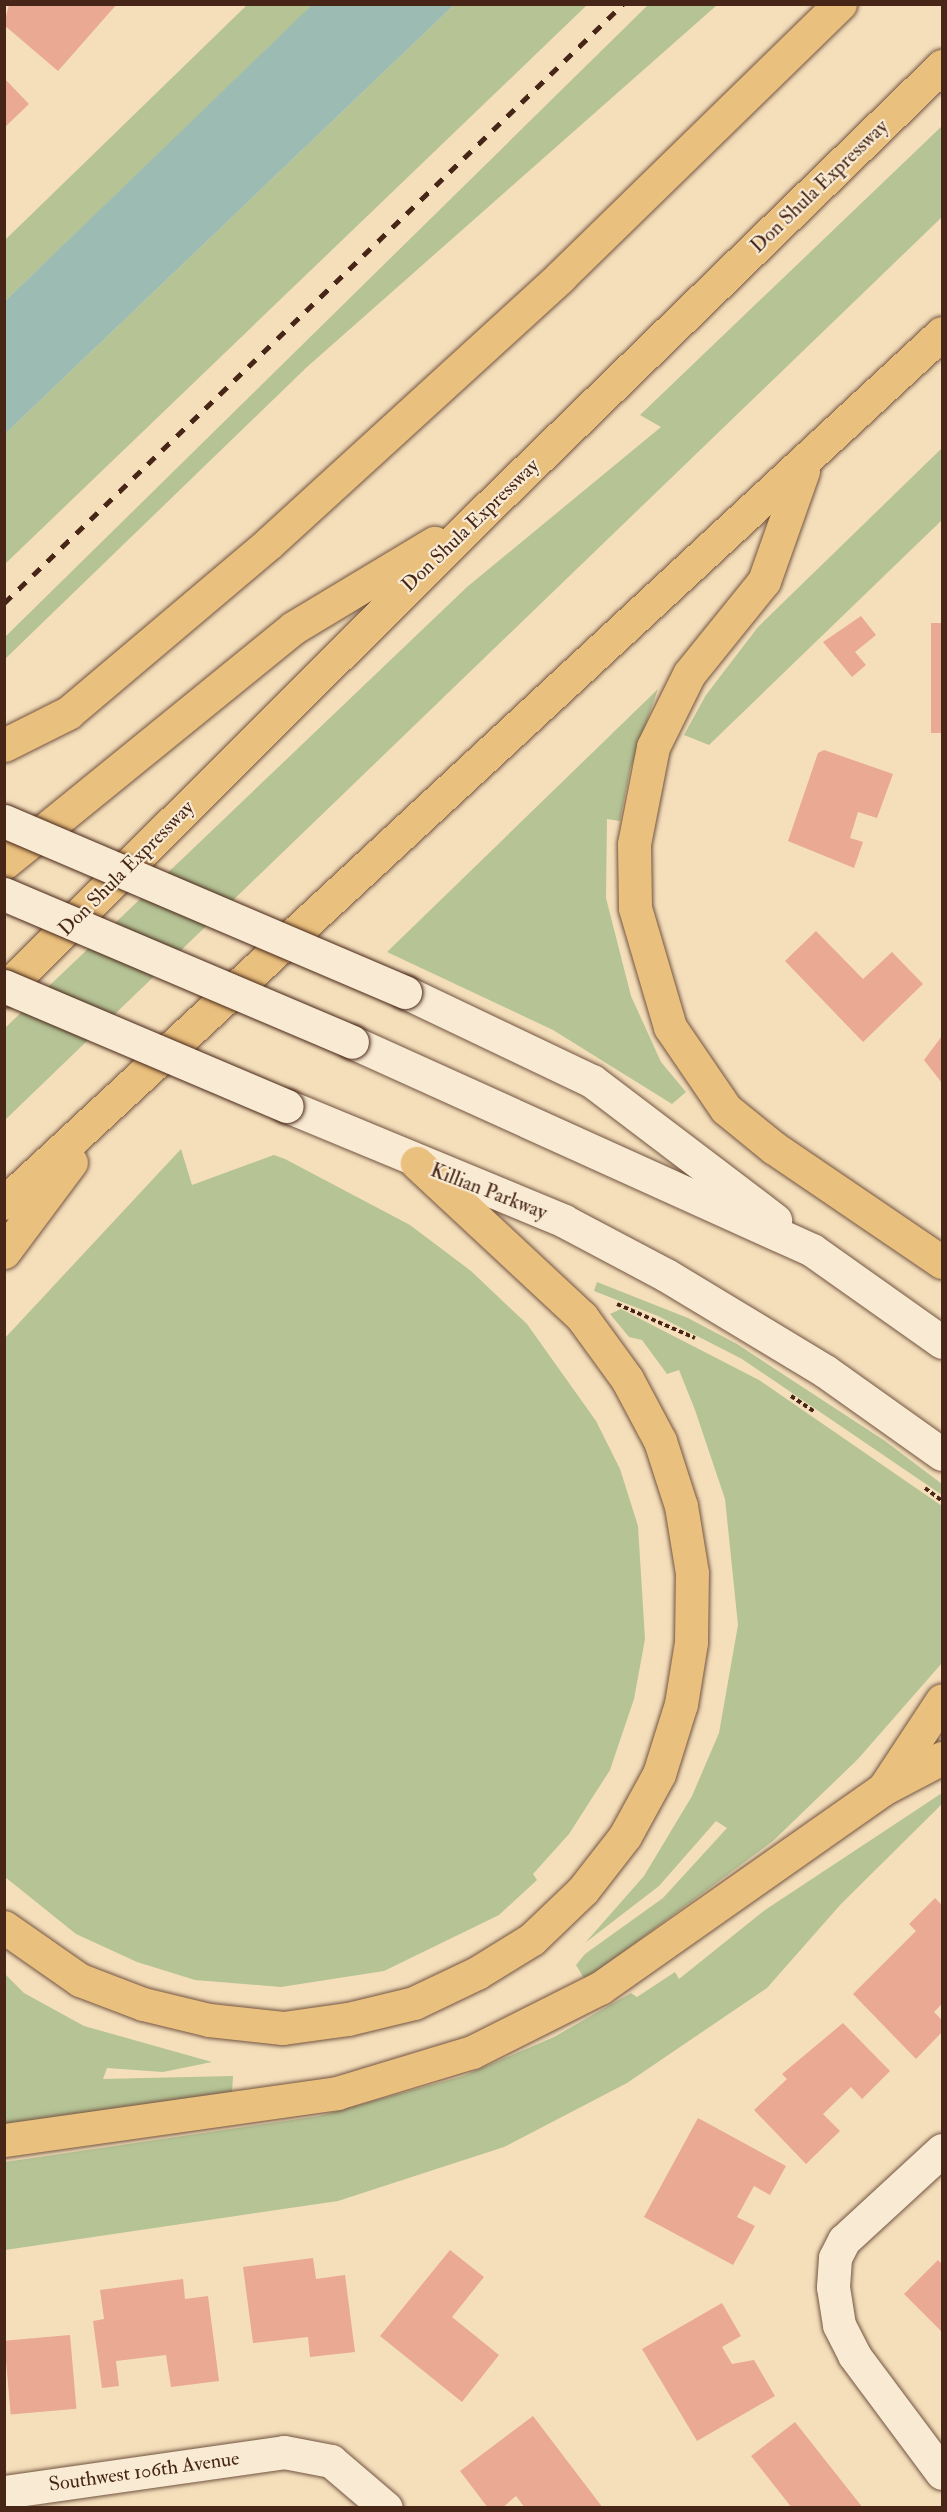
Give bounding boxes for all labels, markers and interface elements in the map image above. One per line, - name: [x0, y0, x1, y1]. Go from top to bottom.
- street label: Don Shula Expressway: [745, 114, 893, 258]
- street label: Don Shula Expressway: [396, 453, 544, 597]
- street label: Don Shula Expressway: [53, 795, 199, 941]
- street label: Killian Parkway: [427, 1158, 551, 1224]
- street label: Southwest 106th Avenue: [47, 2446, 241, 2496]

